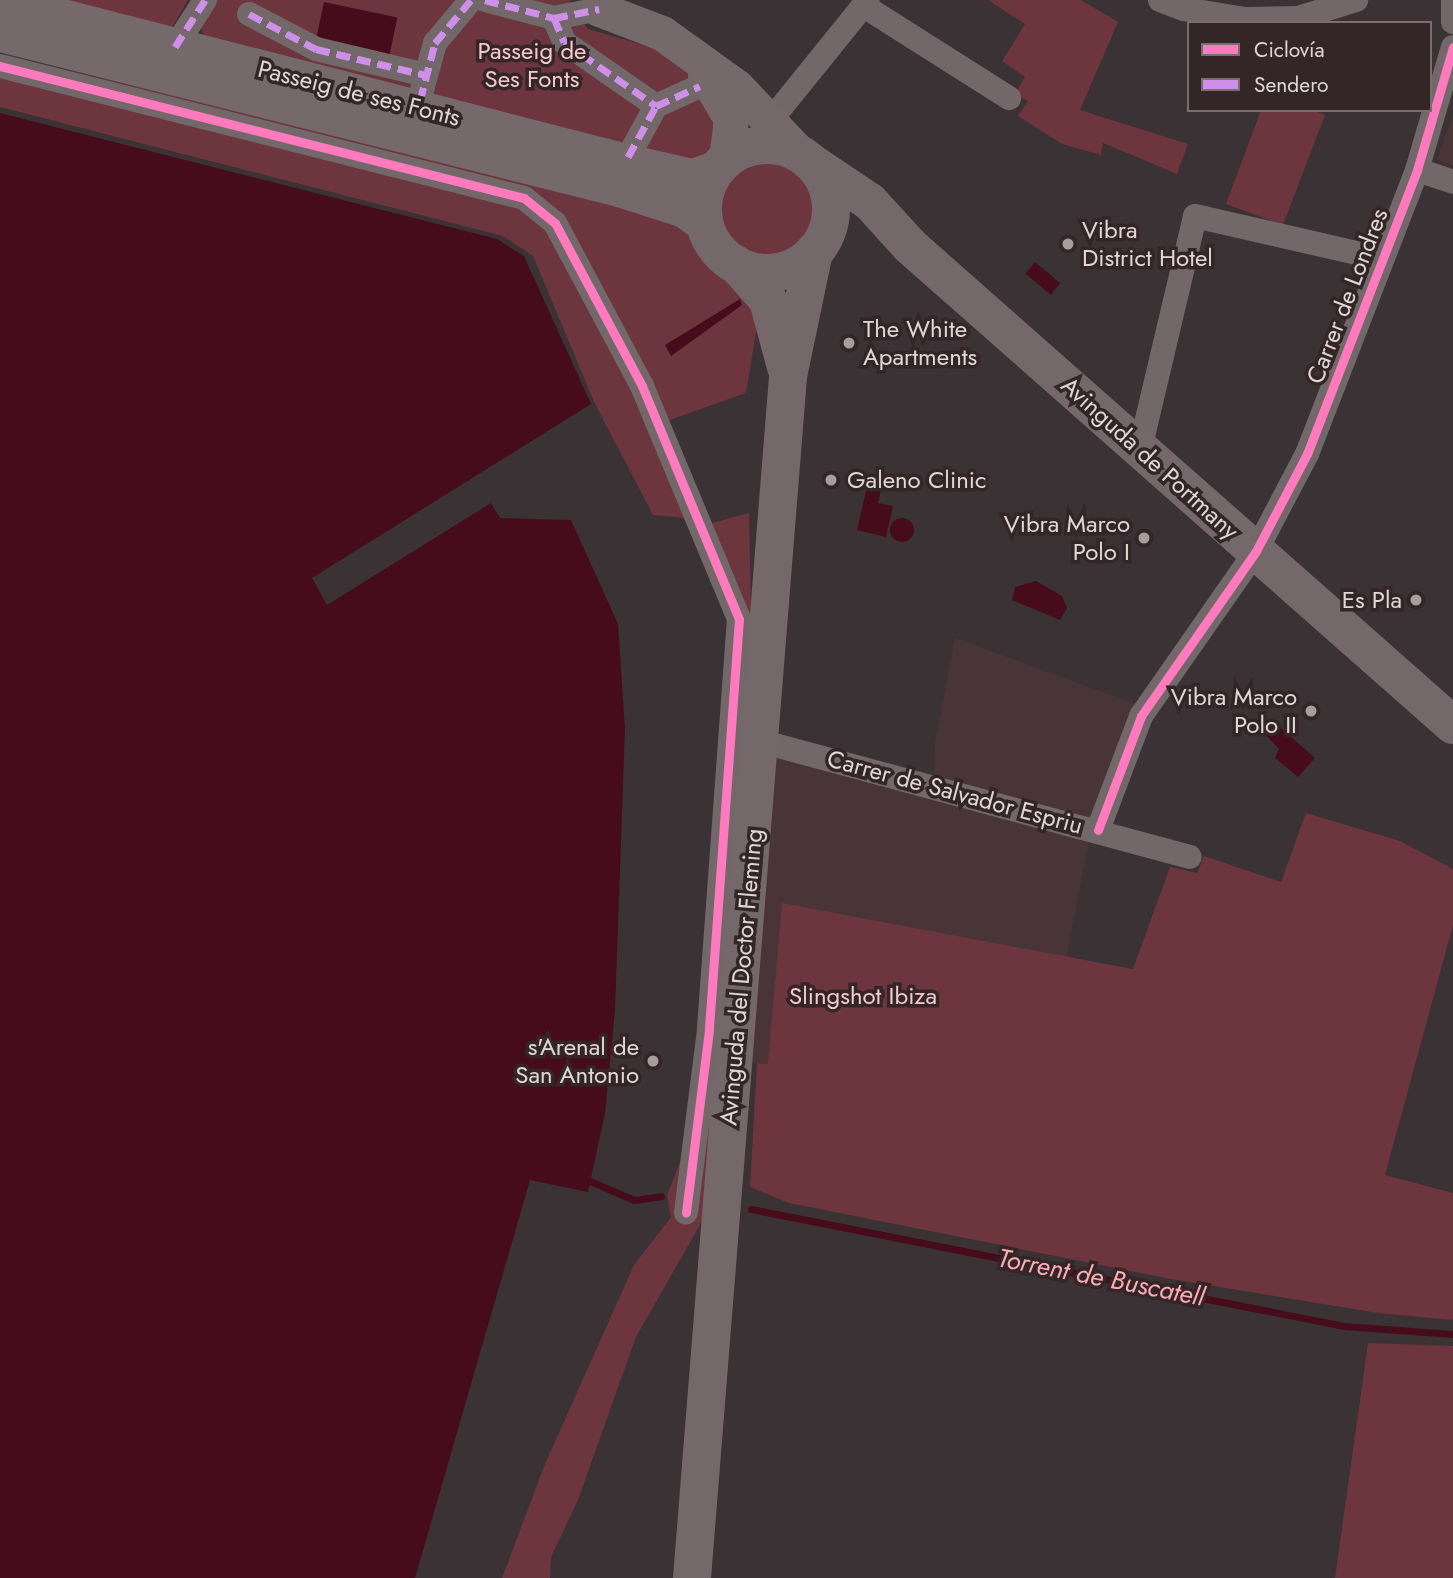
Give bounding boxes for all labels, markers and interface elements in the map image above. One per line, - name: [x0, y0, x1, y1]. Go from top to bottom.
- legend: [1187, 21, 1432, 112]
- text: Ciclovía: [1254, 35, 1325, 65]
- park label: Passeig de Ses Fonts: [478, 37, 586, 93]
- street label: Passeig de ses Fonts: [255, 54, 463, 132]
- text: Sendero: [1254, 70, 1329, 100]
- street label: Carrer de Londres: [1300, 204, 1394, 388]
- place label: Vibra District Hotel: [1082, 216, 1213, 272]
- marker: Vibra District Hotel: [1060, 236, 1076, 252]
- place label: The White Apartments: [863, 315, 977, 371]
- marker: The White Apartments: [841, 335, 857, 351]
- street label: Avinguda de Portmany: [1055, 371, 1245, 545]
- place label: Galeno Clinic: [847, 466, 986, 494]
- marker: Galeno Clinic: [821, 470, 841, 490]
- place label: Vibra Marco Polo I: [1004, 510, 1130, 566]
- marker: Vibra Marco Polo I: [1136, 530, 1152, 546]
- place label: Es Pla: [1342, 586, 1402, 614]
- marker: Es Pla: [1408, 592, 1424, 608]
- place label: Vibra Marco Polo II: [1171, 683, 1297, 739]
- marker: Vibra Marco Polo II: [1303, 703, 1319, 719]
- street label: Carrer de Salvador Espriu: [824, 744, 1086, 840]
- street label: Avinguda del Doctor Fleming: [714, 827, 768, 1127]
- park label: Slingshot Ibiza: [789, 982, 937, 1010]
- place label: s'Arenal de San Antonio: [515, 1033, 639, 1089]
- marker: s'Arenal de San Antonio: [645, 1053, 661, 1069]
- water label: Torrent de Buscatell: [995, 1243, 1207, 1313]

